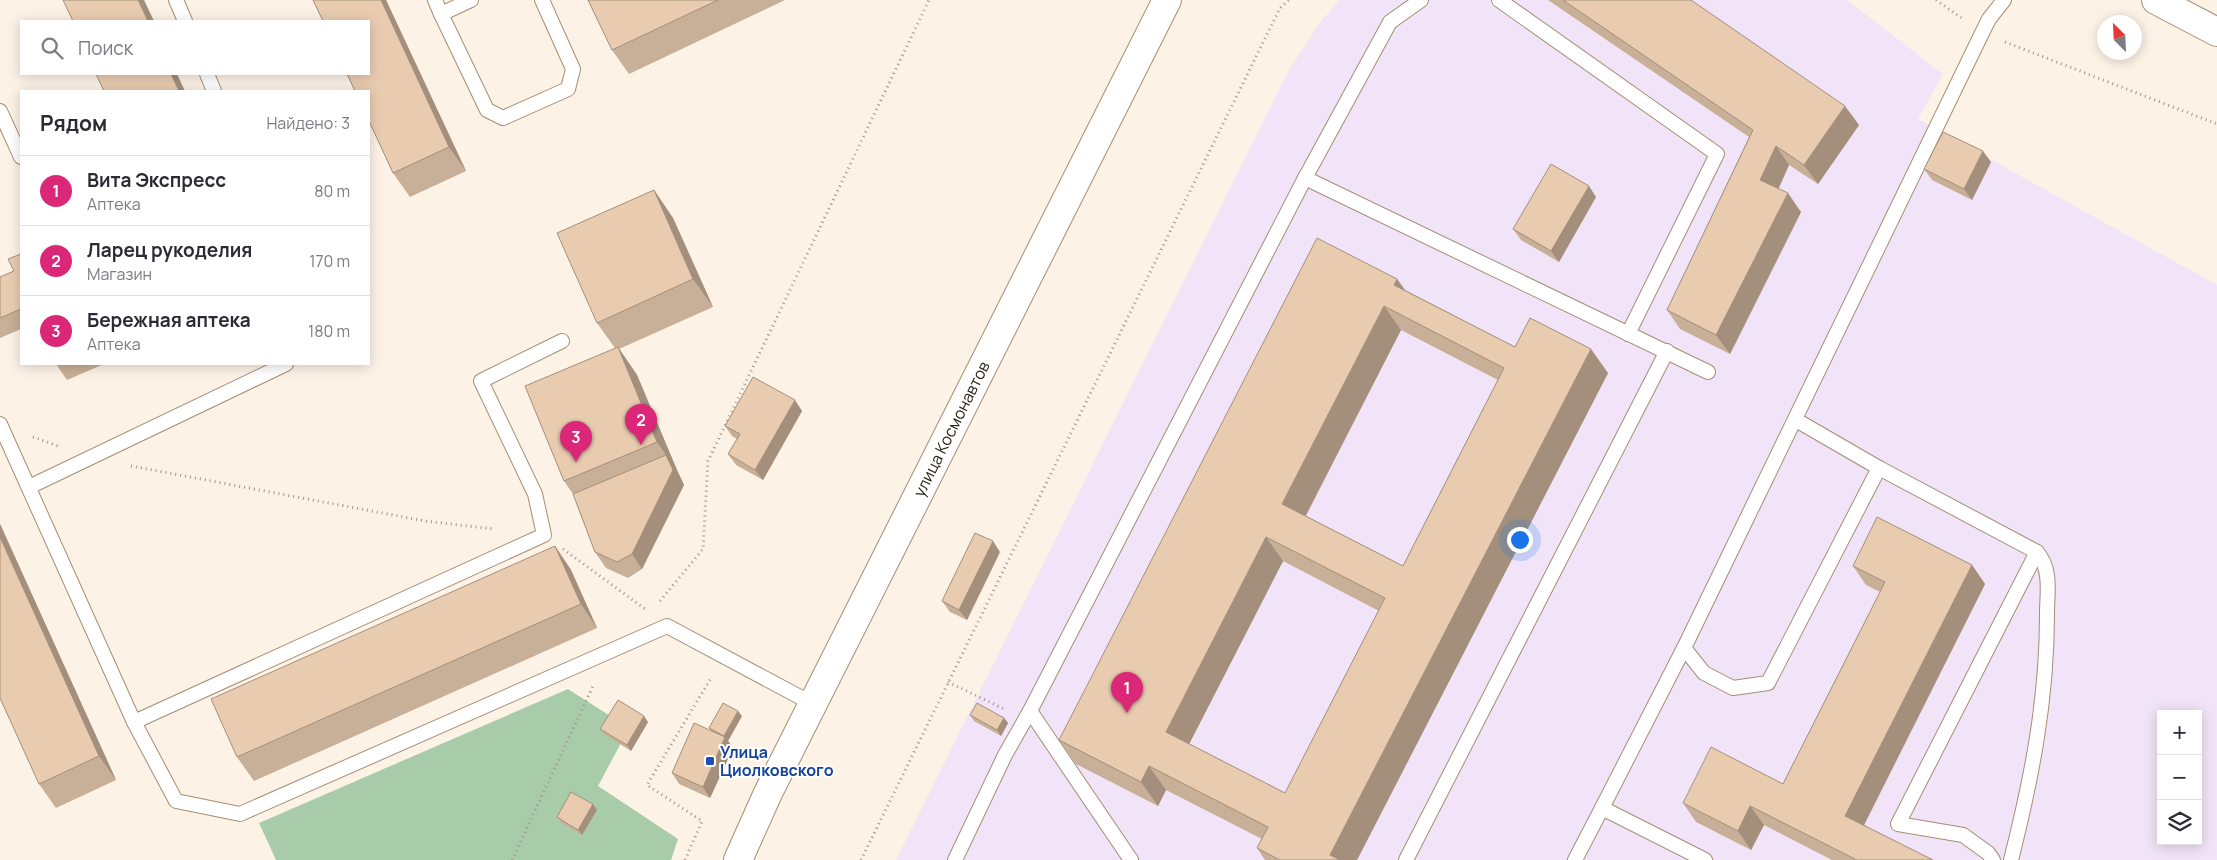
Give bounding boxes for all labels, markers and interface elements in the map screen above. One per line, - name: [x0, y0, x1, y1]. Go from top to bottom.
- north arrow: [2097, 15, 2142, 60]
- search box: [20, 20, 370, 75]
- icon: search: [38, 34, 66, 62]
- text: Поиск: [78, 35, 133, 61]
- text: Рядом: [40, 109, 107, 137]
- text: Найдено: 3: [266, 112, 350, 134]
- text: Вита Экспресс: [87, 167, 226, 193]
- text: 1: [52, 180, 60, 202]
- text: 80 m: [314, 180, 350, 202]
- text: Аптека: [87, 193, 141, 215]
- text: Ларец рукоделия: [87, 237, 252, 263]
- text: 2: [51, 250, 61, 272]
- text: 170 m: [309, 250, 350, 272]
- text: Магазин: [87, 263, 152, 285]
- text: Бережная аптека: [87, 307, 251, 333]
- text: 3: [51, 320, 61, 342]
- text: 180 m: [308, 320, 350, 342]
- text: Аптека: [87, 333, 141, 355]
- street label: улица Космонавтов: [908, 357, 995, 500]
- pin: 2: [625, 404, 657, 445]
- pin: 3: [560, 421, 592, 462]
- your location: [1507, 527, 1533, 553]
- pin: 1: [1111, 672, 1143, 713]
- map controls: [2157, 710, 2202, 845]
- button: +: [2157, 710, 2202, 755]
- place label: Улица Циолковского: [720, 741, 834, 781]
- marker: Улица Циолковского: [704, 755, 716, 767]
- button: −: [2157, 755, 2202, 800]
- button: layers: [2157, 800, 2202, 845]

